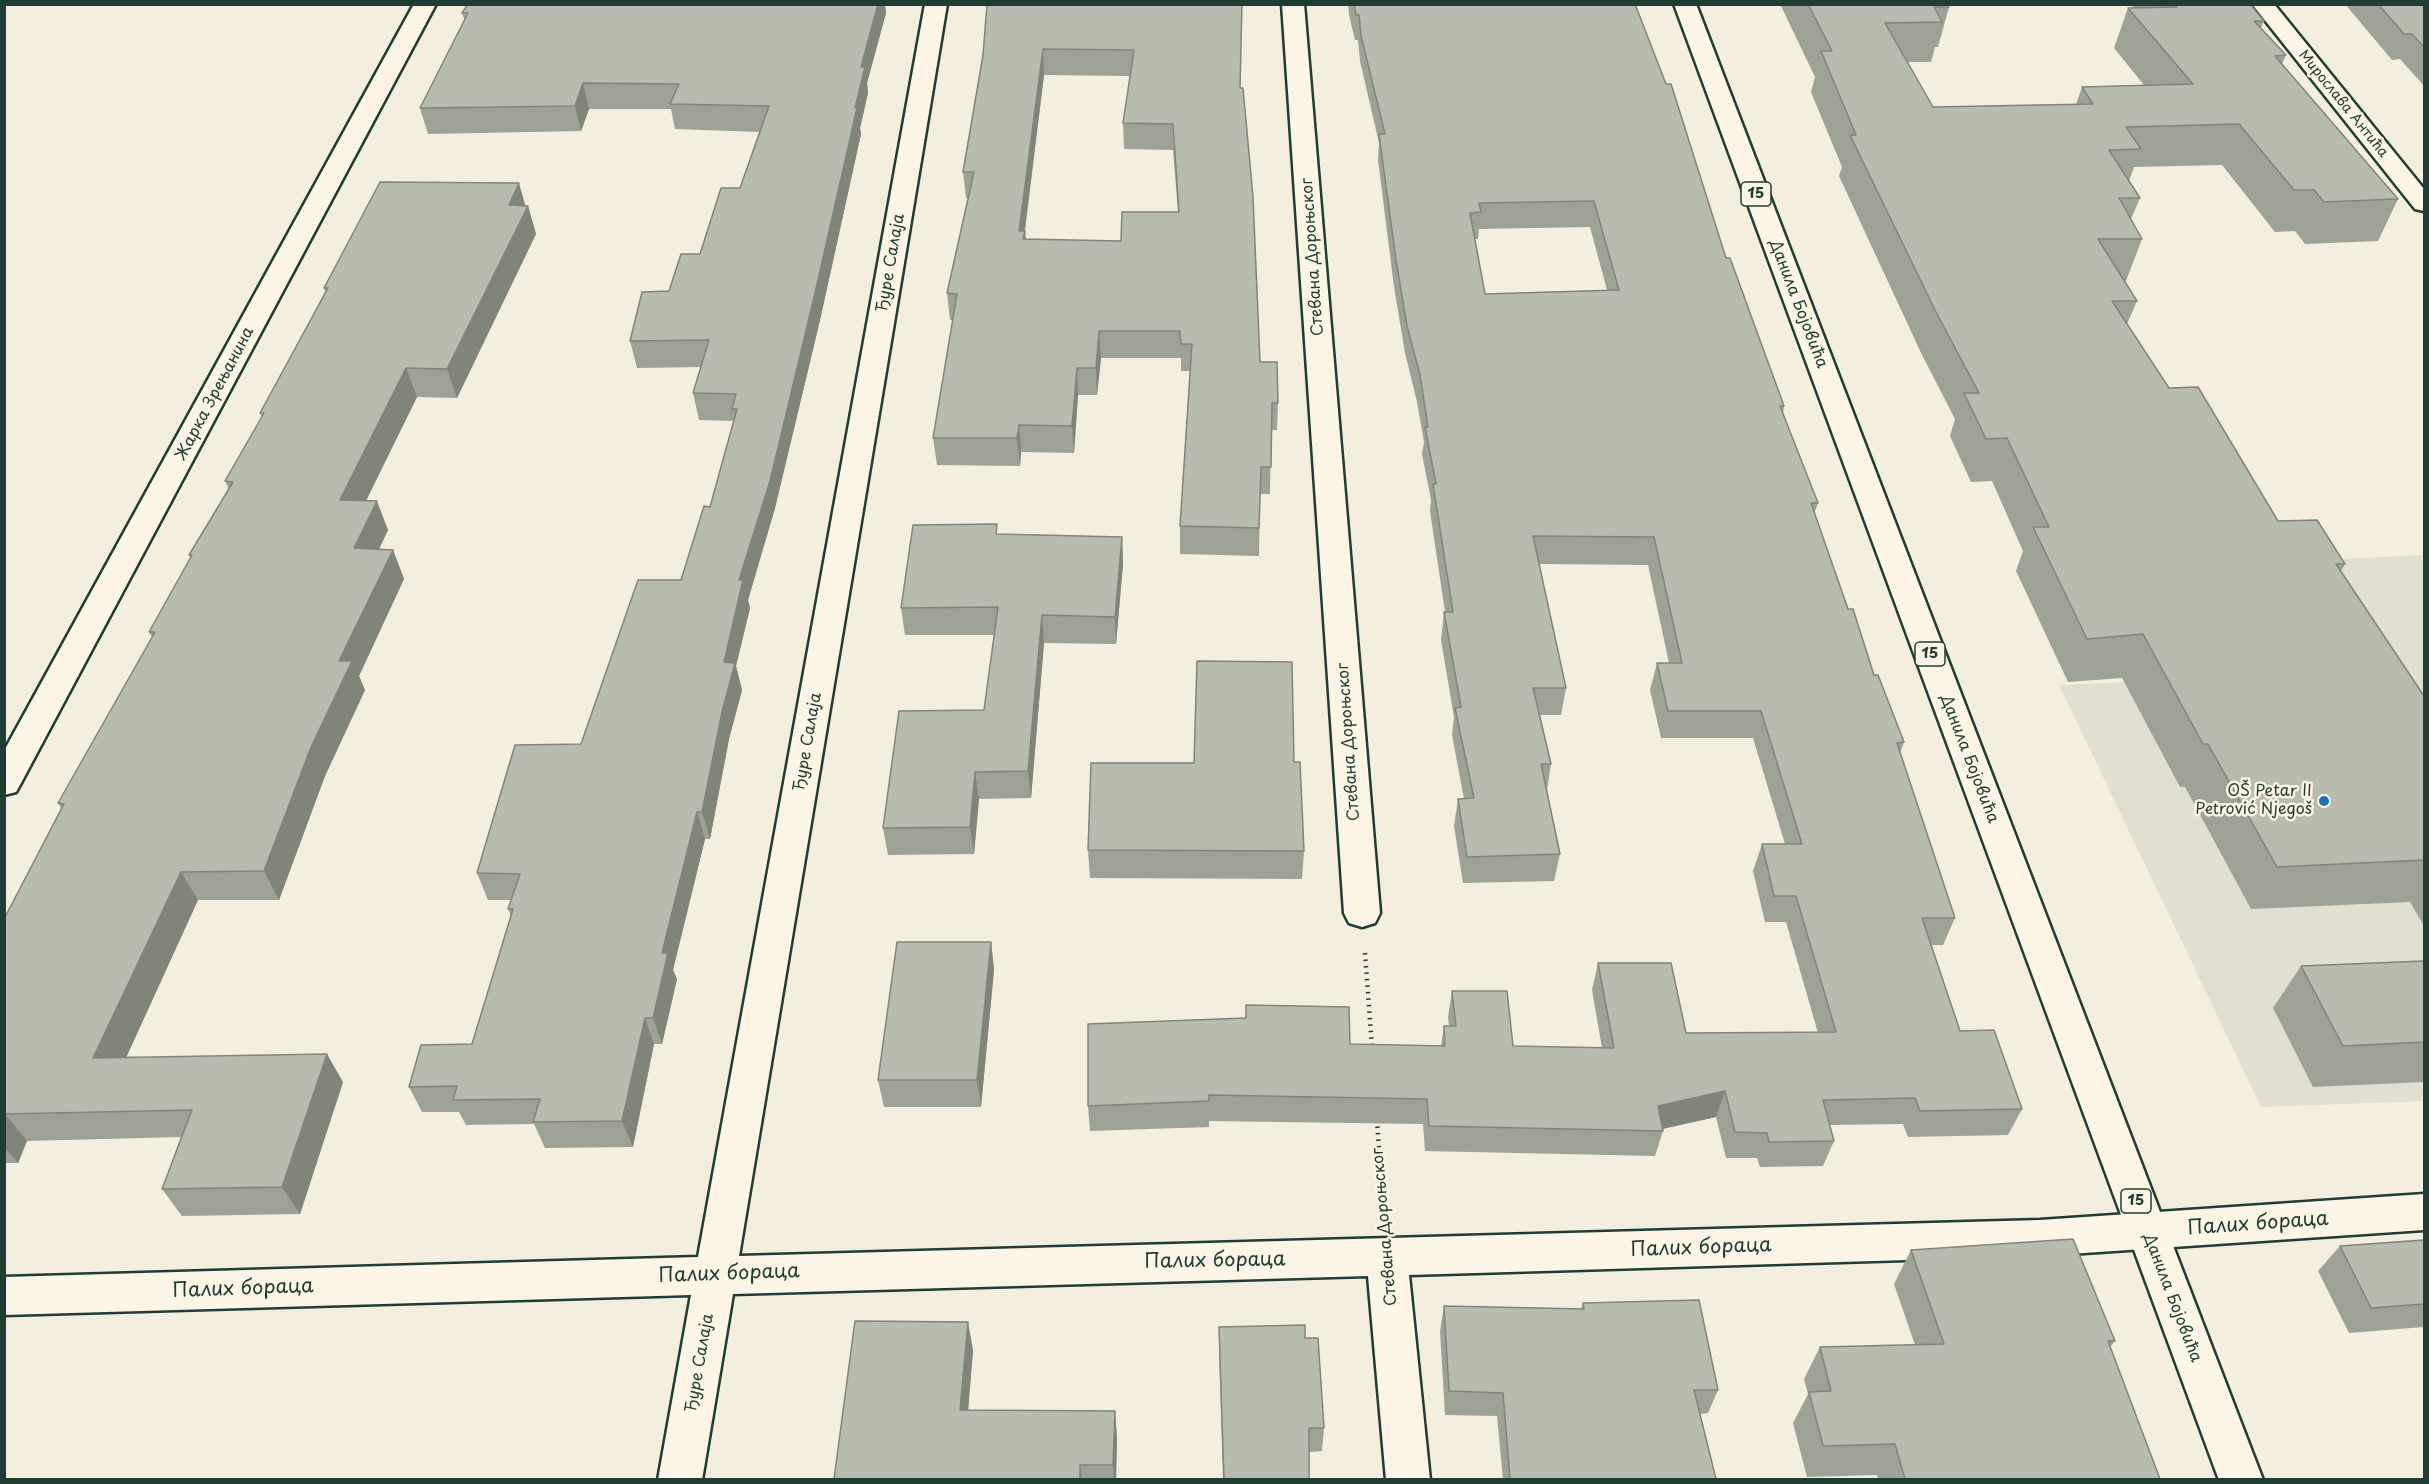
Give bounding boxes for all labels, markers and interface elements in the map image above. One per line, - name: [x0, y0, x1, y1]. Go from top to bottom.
- street label: Мирослава Антића: [2295, 47, 2391, 161]
- street label: Стевана Дороњског: [1298, 177, 1328, 337]
- road number: 15: [1741, 182, 1771, 206]
- street label: Ђуре Салаја: [873, 212, 909, 314]
- street label: Данила Бојовића: [1765, 237, 1831, 371]
- street label: Жарка Зрењанина: [172, 324, 258, 464]
- road number: 15: [1915, 642, 1945, 666]
- street label: Стевана Дороњског: [1334, 662, 1364, 822]
- street label: Ђуре Салаја: [790, 691, 826, 793]
- street label: Данила Бојовића: [1936, 692, 2002, 826]
- place label: OŠ Petar II Petrović Njegoš: [2195, 782, 2312, 820]
- marker: OŠ Petar II Petrović Njegoš: [2317, 794, 2331, 808]
- street label: Стевана Дороњског: [1369, 1147, 1401, 1307]
- road number: 15: [2121, 1189, 2151, 1213]
- street label: Палих бораца: [2187, 1207, 2329, 1241]
- street label: Данила Бојовића: [2139, 1231, 2205, 1365]
- street label: Палих бораца: [1630, 1234, 1772, 1262]
- street label: Палих бораца: [1144, 1248, 1286, 1274]
- street label: Палих бораца: [658, 1260, 800, 1288]
- street label: Палих бораца: [172, 1275, 314, 1303]
- street label: Ђуре Салаја: [682, 1312, 718, 1414]

